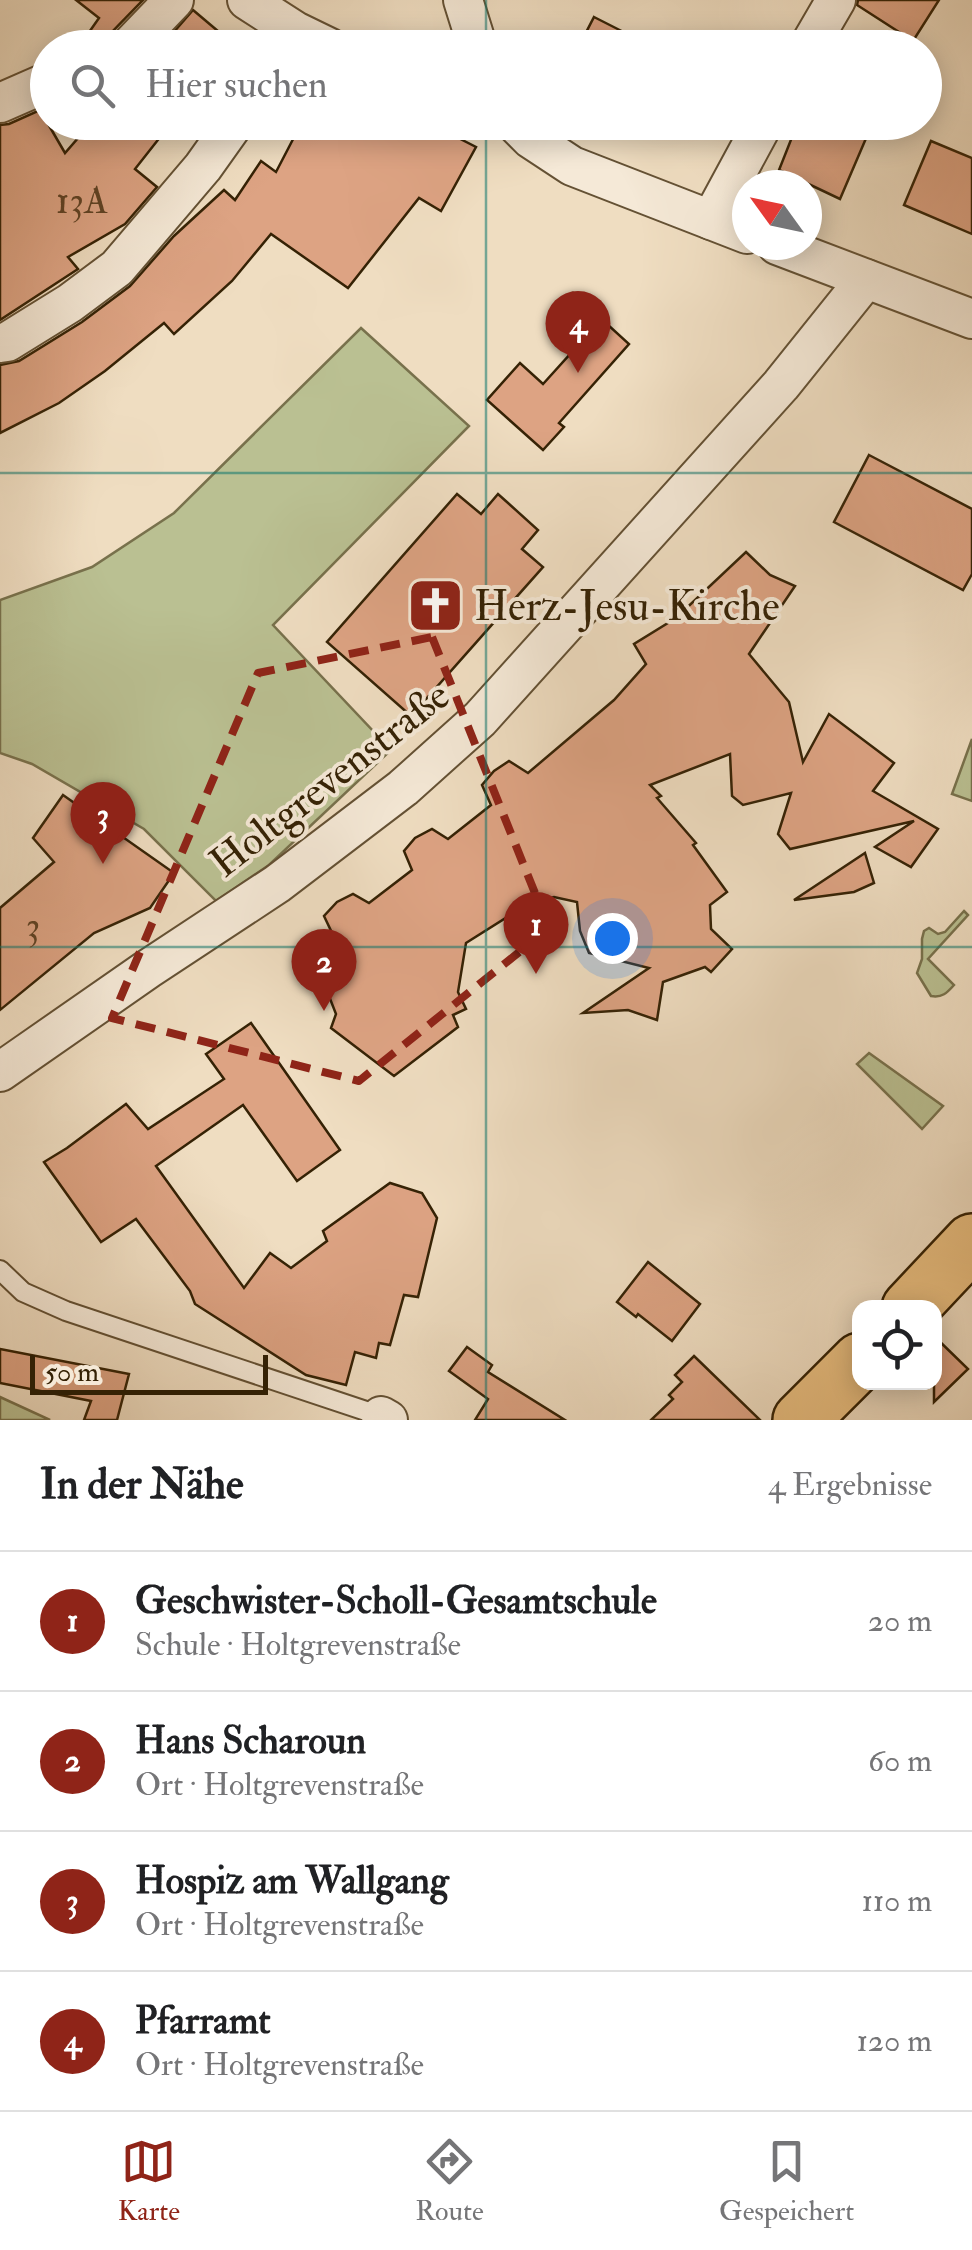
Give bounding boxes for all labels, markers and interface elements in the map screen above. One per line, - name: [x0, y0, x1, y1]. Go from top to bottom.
- search box: [30, 30, 942, 140]
- icon: search: [65, 58, 120, 113]
- text: Hier suchen: [145, 61, 328, 109]
- north arrow: [732, 170, 822, 260]
- house number: 13A: [56, 177, 108, 225]
- pin: 4: [546, 290, 610, 373]
- church icon: Herz-Jesu-Kirche: [405, 575, 465, 635]
- place label: Herz-Jesu-Kirche: [474, 581, 779, 633]
- street label: Holtgrevenstraße: [200, 670, 460, 889]
- pin: 3: [70, 782, 136, 864]
- pin: 1: [504, 892, 568, 974]
- house number: 3: [26, 902, 40, 950]
- your location: [587, 913, 638, 964]
- pin: 2: [292, 928, 356, 1011]
- map controls: [852, 1300, 942, 1390]
- button: locate: [852, 1300, 942, 1390]
- scale bar: [30, 1350, 268, 1394]
- text: 50 m: [45, 1355, 99, 1390]
- text: In der Nähe: [40, 1459, 244, 1511]
- text: 4 Ergebnisse: [768, 1465, 932, 1505]
- text: Geschwister-Scholl-Gesamtschule: [135, 1577, 657, 1625]
- text: 1: [67, 1601, 78, 1641]
- text: 20 m: [868, 1601, 932, 1641]
- text: Schule · Holtgrevenstraße: [135, 1625, 461, 1665]
- text: Hans Scharoun: [135, 1717, 366, 1765]
- text: 2: [64, 1741, 81, 1781]
- text: 60 m: [868, 1741, 932, 1781]
- text: Ort · Holtgrevenstraße: [135, 1765, 424, 1805]
- text: Hospiz am Wallgang: [135, 1857, 449, 1905]
- text: 3: [66, 1881, 79, 1921]
- text: 110 m: [861, 1881, 932, 1921]
- text: Ort · Holtgrevenstraße: [135, 1905, 424, 1945]
- text: Pfarramt: [135, 1997, 270, 2045]
- text: 4: [64, 2021, 81, 2061]
- text: 120 m: [856, 2021, 932, 2061]
- text: Ort · Holtgrevenstraße: [135, 2045, 424, 2085]
- tab: Karte: [118, 2134, 180, 2229]
- tab: Route: [415, 2134, 484, 2229]
- tab: Gespeichert: [719, 2134, 854, 2229]

